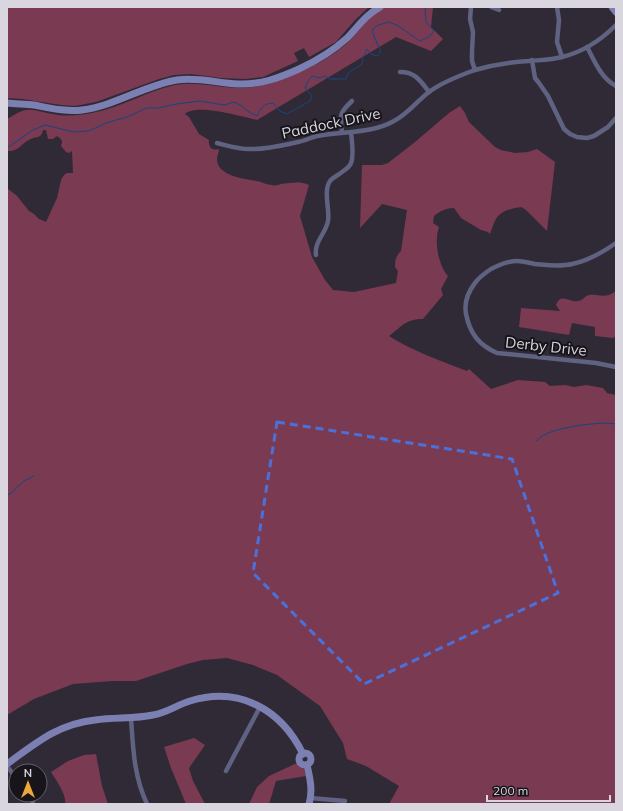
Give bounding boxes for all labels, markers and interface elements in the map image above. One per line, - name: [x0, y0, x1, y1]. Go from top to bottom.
- street label: Paddock Drive: [280, 103, 382, 143]
- street label: Derby Drive: [504, 332, 588, 360]
- north arrow: [8, 763, 48, 803]
- text: N: [24, 766, 32, 780]
- scale bar: [487, 777, 610, 803]
- text: 200 m: [493, 783, 528, 798]

